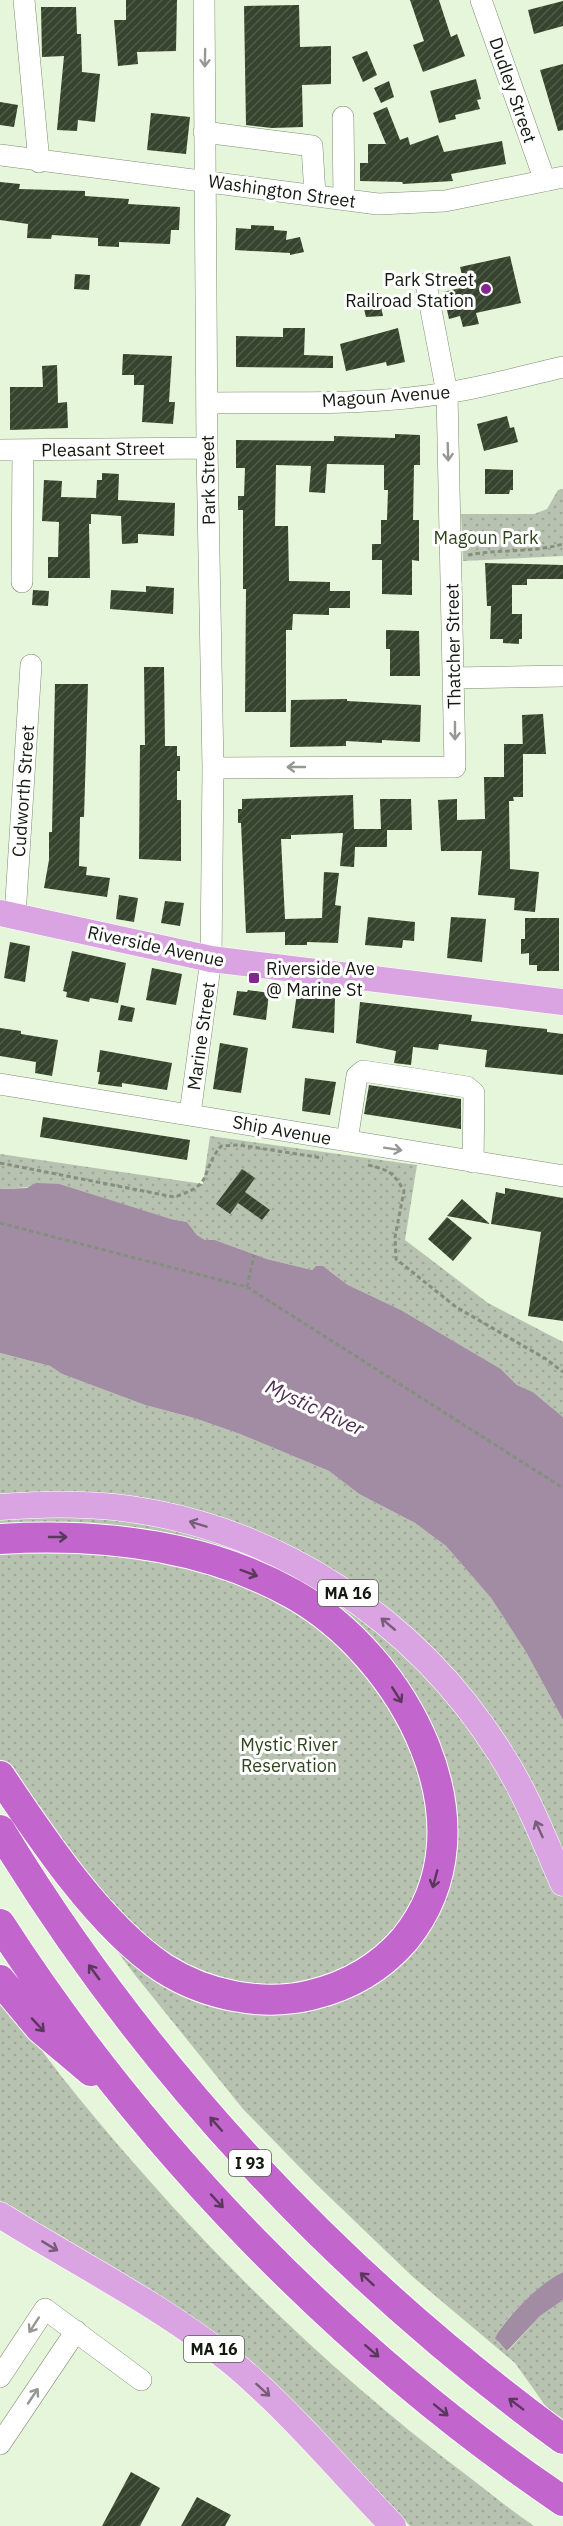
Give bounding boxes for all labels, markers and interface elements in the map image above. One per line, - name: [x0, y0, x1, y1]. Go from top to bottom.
- street label: Dudley Street: [484, 34, 542, 146]
- one-way arrow: [199, 48, 211, 68]
- street label: Washington Street: [207, 169, 357, 213]
- place label: Park Street Railroad Station: [345, 268, 474, 312]
- marker: Park Street Railroad Station: [479, 282, 493, 296]
- street label: Magoun Avenue: [321, 380, 451, 412]
- street label: Park Street: [196, 435, 220, 525]
- street label: Pleasant Street: [41, 436, 165, 462]
- one-way arrow: [443, 441, 454, 461]
- park label: Magoun Park: [434, 526, 539, 549]
- street label: Thatcher Street: [440, 583, 466, 709]
- one-way arrow: [449, 720, 461, 740]
- street label: Cudworth Street: [7, 724, 39, 858]
- one-way arrow: [286, 761, 306, 773]
- street label: Riverside Avenue: [86, 920, 227, 972]
- place label: Riverside Ave @ Marine St: [266, 957, 375, 1001]
- marker: Riverside Ave @ Marine St: [247, 971, 261, 985]
- street label: Marine Street: [182, 980, 220, 1092]
- street label: Ship Avenue: [231, 1110, 333, 1150]
- one-way arrow: [382, 1143, 402, 1154]
- water label: Mystic River: [262, 1372, 369, 1442]
- one-way arrow: [189, 1518, 208, 1529]
- one-way arrow: [48, 1531, 68, 1543]
- one-way arrow: [239, 1569, 257, 1580]
- road number: MA 16: [318, 1580, 378, 1606]
- one-way arrow: [381, 1617, 396, 1631]
- one-way arrow: [391, 1686, 403, 1702]
- park label: Mystic River Reservation: [240, 1733, 338, 1777]
- one-way arrow: [533, 1821, 545, 1839]
- one-way arrow: [429, 1870, 441, 1889]
- one-way arrow: [88, 1964, 101, 1980]
- one-way arrow: [31, 2017, 45, 2032]
- one-way arrow: [209, 2117, 223, 2132]
- road number: I 93: [229, 2150, 271, 2176]
- one-way arrow: [210, 2193, 224, 2208]
- one-way arrow: [41, 2240, 58, 2252]
- one-way arrow: [359, 2271, 374, 2286]
- one-way arrow: [28, 2317, 40, 2333]
- road number: MA 16: [184, 2336, 244, 2362]
- one-way arrow: [364, 2345, 380, 2358]
- one-way arrow: [255, 2383, 270, 2397]
- one-way arrow: [27, 2388, 39, 2405]
- one-way arrow: [508, 2398, 524, 2411]
- one-way arrow: [433, 2403, 449, 2416]

